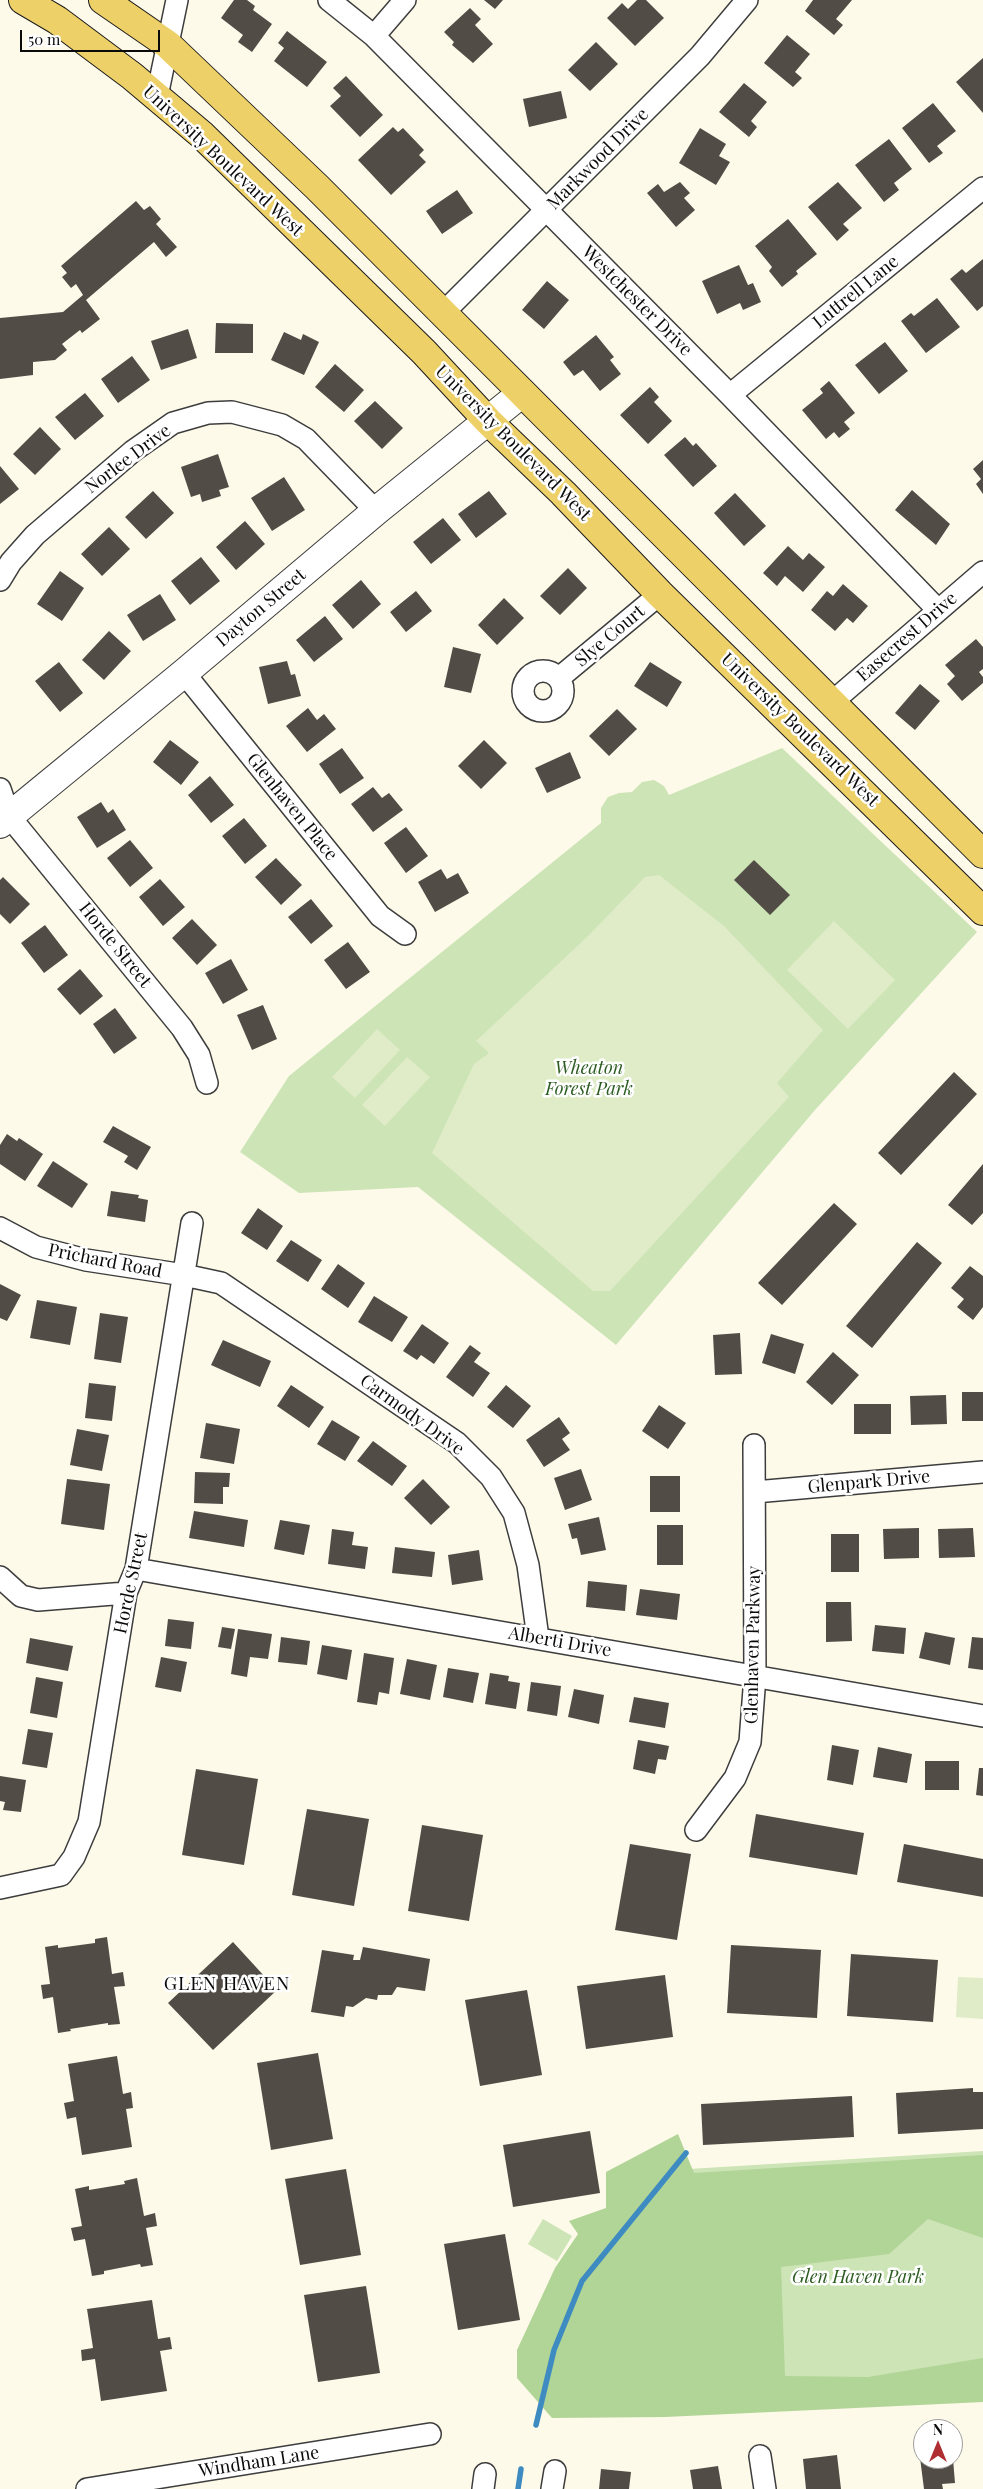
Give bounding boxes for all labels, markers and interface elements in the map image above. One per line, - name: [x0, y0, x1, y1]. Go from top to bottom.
- scale bar: [22, 20, 162, 52]
- text: 50 m: [28, 29, 60, 49]
- street label: University Boulevard West: [138, 81, 308, 241]
- street label: Markwood Drive: [543, 104, 653, 214]
- street label: Westchester Drive: [577, 241, 697, 361]
- street label: Luttrell Lane: [809, 251, 903, 333]
- street label: University Boulevard West: [431, 361, 595, 525]
- street label: Norlee Drive: [81, 420, 175, 498]
- street label: Dayton Street: [212, 564, 310, 652]
- street label: Easecrest Drive: [853, 588, 961, 686]
- street label: Slye Court: [571, 601, 649, 671]
- street label: University Boulevard West: [716, 649, 884, 811]
- street label: Glenhaven Place: [242, 749, 342, 865]
- street label: Horde Street: [74, 898, 156, 992]
- park label: Wheaton Forest Park: [545, 1057, 633, 1100]
- street label: Prichard Road: [46, 1239, 164, 1283]
- street label: Carmody Drive: [356, 1370, 468, 1460]
- street label: Glenpark Drive: [807, 1466, 931, 1498]
- street label: Horde Street: [110, 1530, 152, 1636]
- street label: Glenhaven Parkway: [741, 1566, 765, 1724]
- street label: Alberti Drive: [507, 1622, 613, 1662]
- district label: GLEN HAVEN: [162, 1973, 292, 1995]
- park label: Glen Haven Park: [792, 2266, 924, 2288]
- north arrow: [913, 2419, 963, 2469]
- text: N: [933, 2420, 943, 2439]
- street label: Windham Lane: [197, 2442, 321, 2482]

